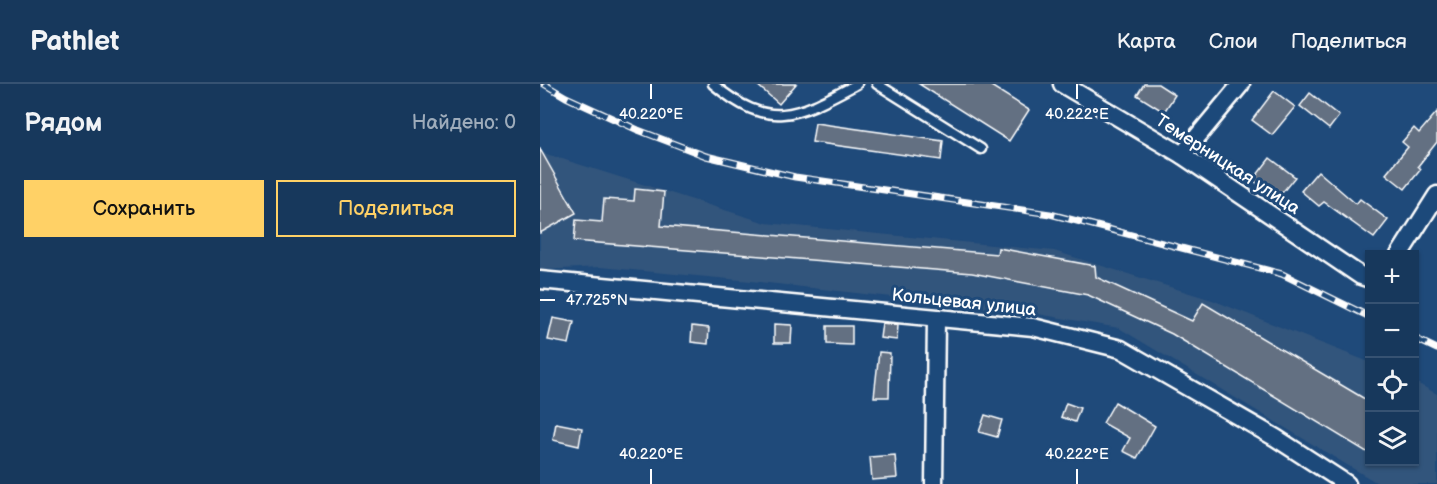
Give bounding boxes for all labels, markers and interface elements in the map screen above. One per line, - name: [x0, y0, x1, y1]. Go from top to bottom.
- text: Pathlet: [30, 25, 119, 58]
- text: Карта: [1117, 29, 1176, 54]
- text: Слои: [1209, 29, 1258, 54]
- text: Поделиться: [1291, 29, 1407, 54]
- text: 40.220°E: [619, 105, 683, 124]
- text: 40.222°E: [1045, 105, 1109, 124]
- text: Рядом: [24, 108, 102, 139]
- street label: Темерницкая улица: [1152, 110, 1304, 219]
- text: Найдено: 0: [412, 111, 516, 135]
- button: Сохранить: [24, 180, 264, 237]
- button: Поделиться: [276, 180, 516, 237]
- map controls: [1365, 250, 1419, 466]
- button: +: [1365, 250, 1419, 304]
- street label: Кольцевая улица: [891, 284, 1038, 321]
- text: 47.725°N: [566, 291, 628, 310]
- button: −: [1365, 304, 1419, 358]
- button: locate: [1365, 358, 1419, 412]
- button: layers: [1365, 412, 1419, 466]
- text: 40.220°E: [619, 445, 683, 464]
- text: 40.222°E: [1045, 445, 1109, 464]

